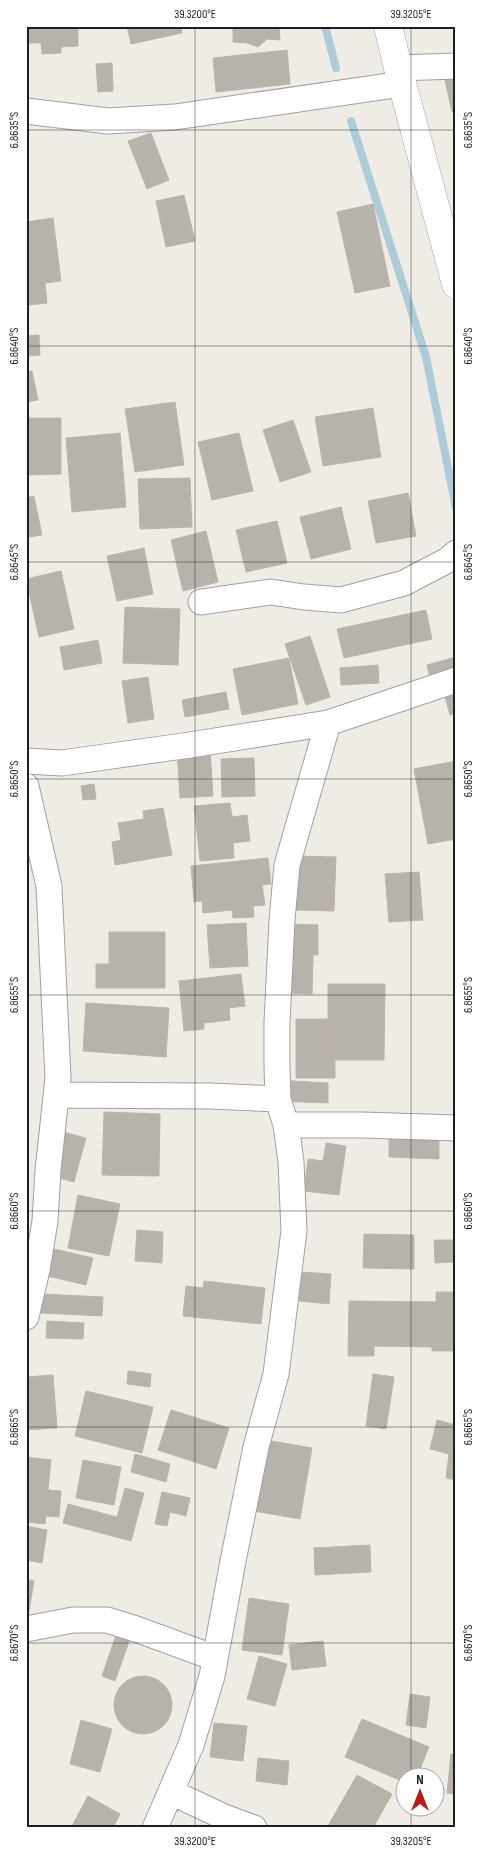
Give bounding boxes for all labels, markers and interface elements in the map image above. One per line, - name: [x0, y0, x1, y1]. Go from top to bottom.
- text: 39.3200°E: [174, 7, 216, 22]
- text: 39.3205°E: [391, 7, 432, 22]
- text: 6.8635°S: [7, 112, 22, 148]
- text: 6.8635°S: [461, 112, 476, 148]
- text: 6.8640°S: [7, 328, 22, 364]
- text: 6.8640°S: [461, 328, 476, 364]
- text: 6.8645°S: [7, 544, 22, 580]
- text: 6.8645°S: [461, 544, 476, 580]
- text: 6.8650°S: [7, 761, 22, 797]
- text: 6.8650°S: [461, 761, 476, 797]
- text: 6.8655°S: [7, 977, 22, 1013]
- text: 6.8655°S: [461, 977, 476, 1013]
- text: 6.8660°S: [7, 1192, 22, 1230]
- text: 6.8660°S: [461, 1192, 476, 1230]
- text: 6.8665°S: [7, 1409, 22, 1445]
- text: 6.8665°S: [461, 1409, 476, 1445]
- text: 6.8670°S: [7, 1625, 22, 1661]
- text: 6.8670°S: [461, 1625, 476, 1661]
- north arrow: [394, 1766, 444, 1816]
- text: N: [416, 1771, 424, 1788]
- text: 39.3200°E: [174, 1834, 216, 1849]
- text: 39.3205°E: [391, 1834, 432, 1849]

